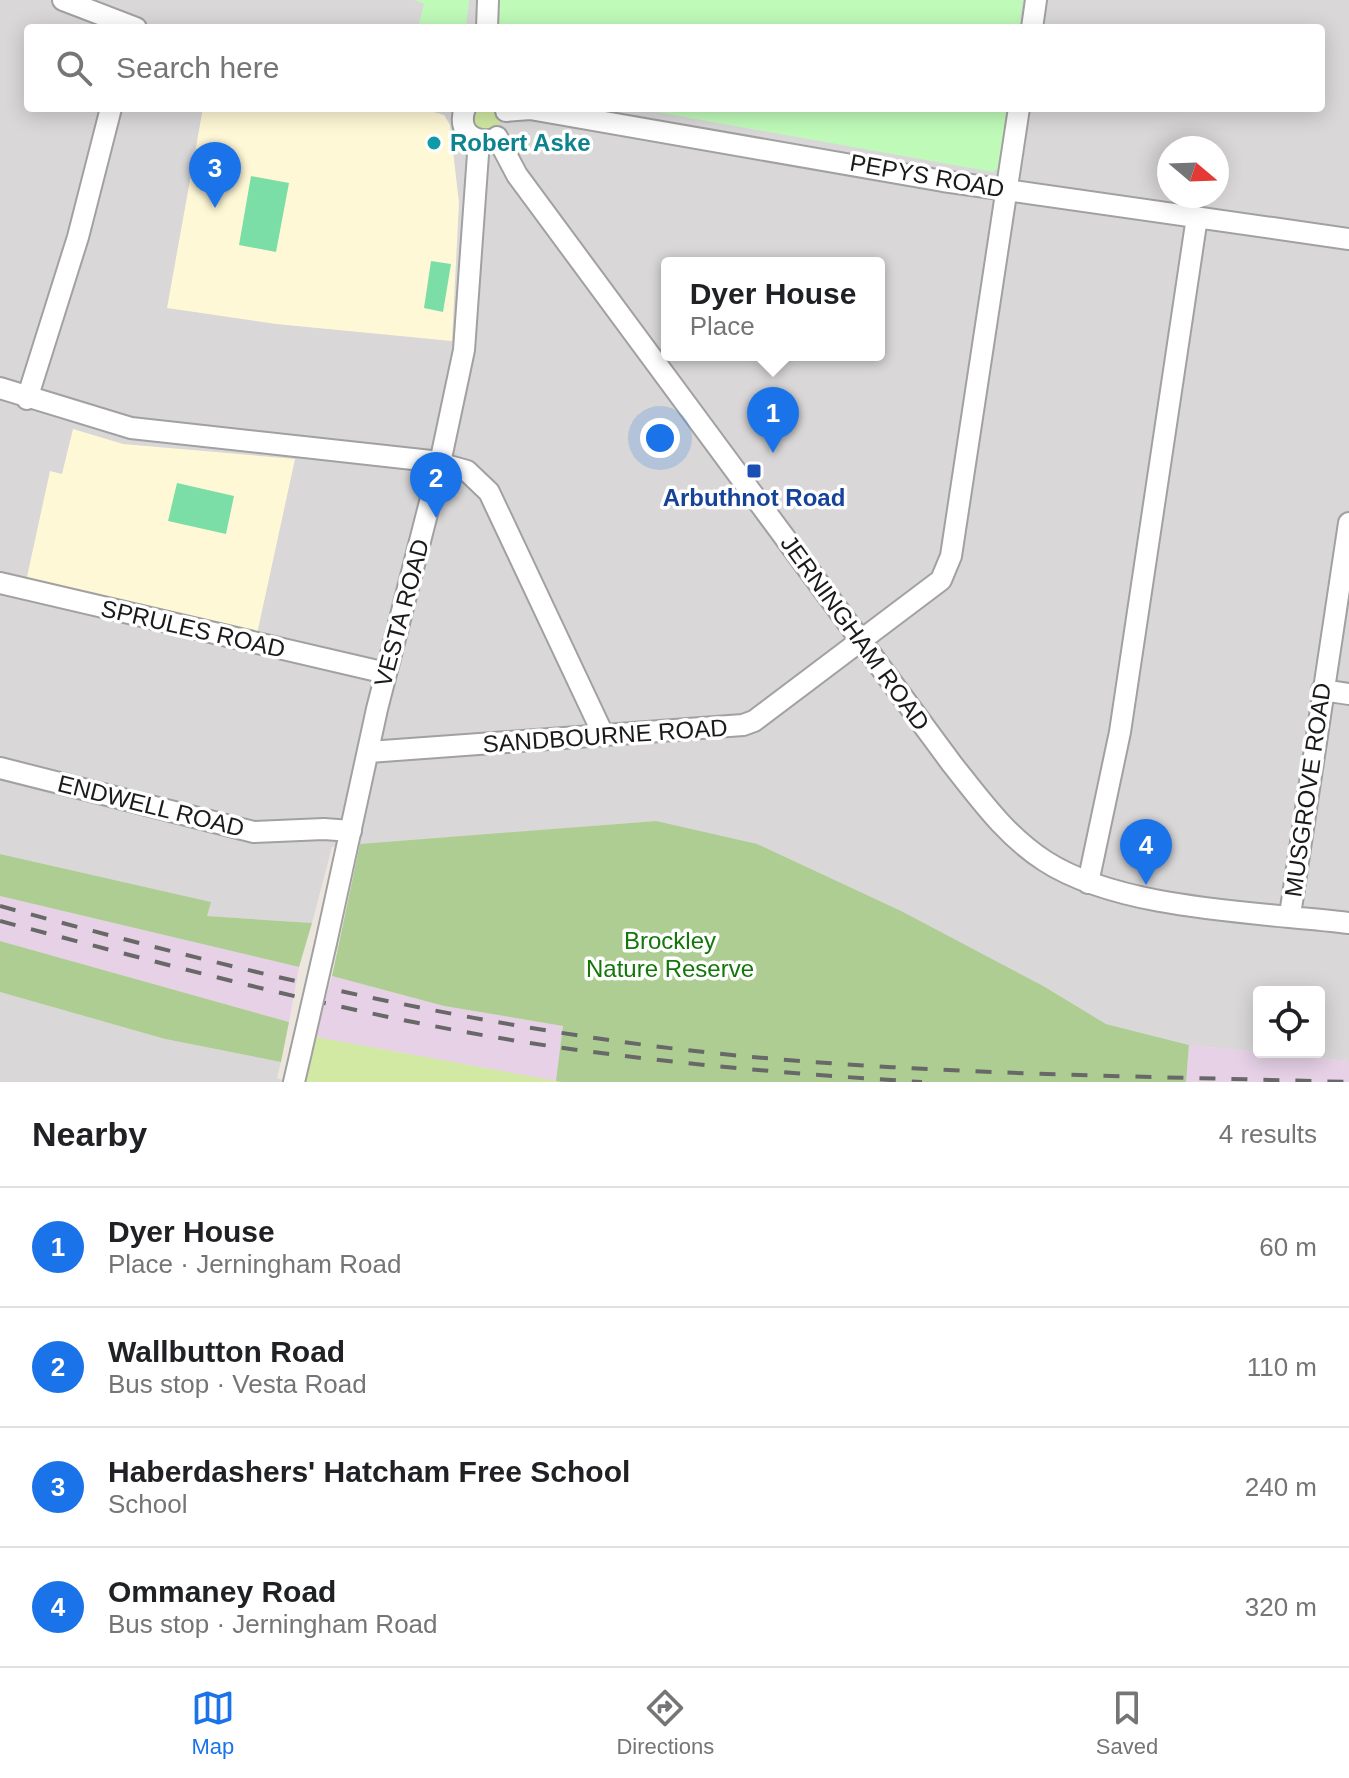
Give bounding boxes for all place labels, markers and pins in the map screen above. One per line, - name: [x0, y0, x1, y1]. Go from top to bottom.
- place label: Robert Aske: [450, 129, 590, 156]
- marker: Robert Aske: [425, 134, 443, 152]
- pin: 3: [189, 142, 241, 208]
- pin: 1: [747, 387, 799, 453]
- pin: 2: [410, 452, 462, 518]
- marker: Arbuthnot Road: [745, 462, 763, 480]
- place label: Arbuthnot Road: [663, 484, 845, 511]
- pin: 4: [1120, 819, 1172, 885]

